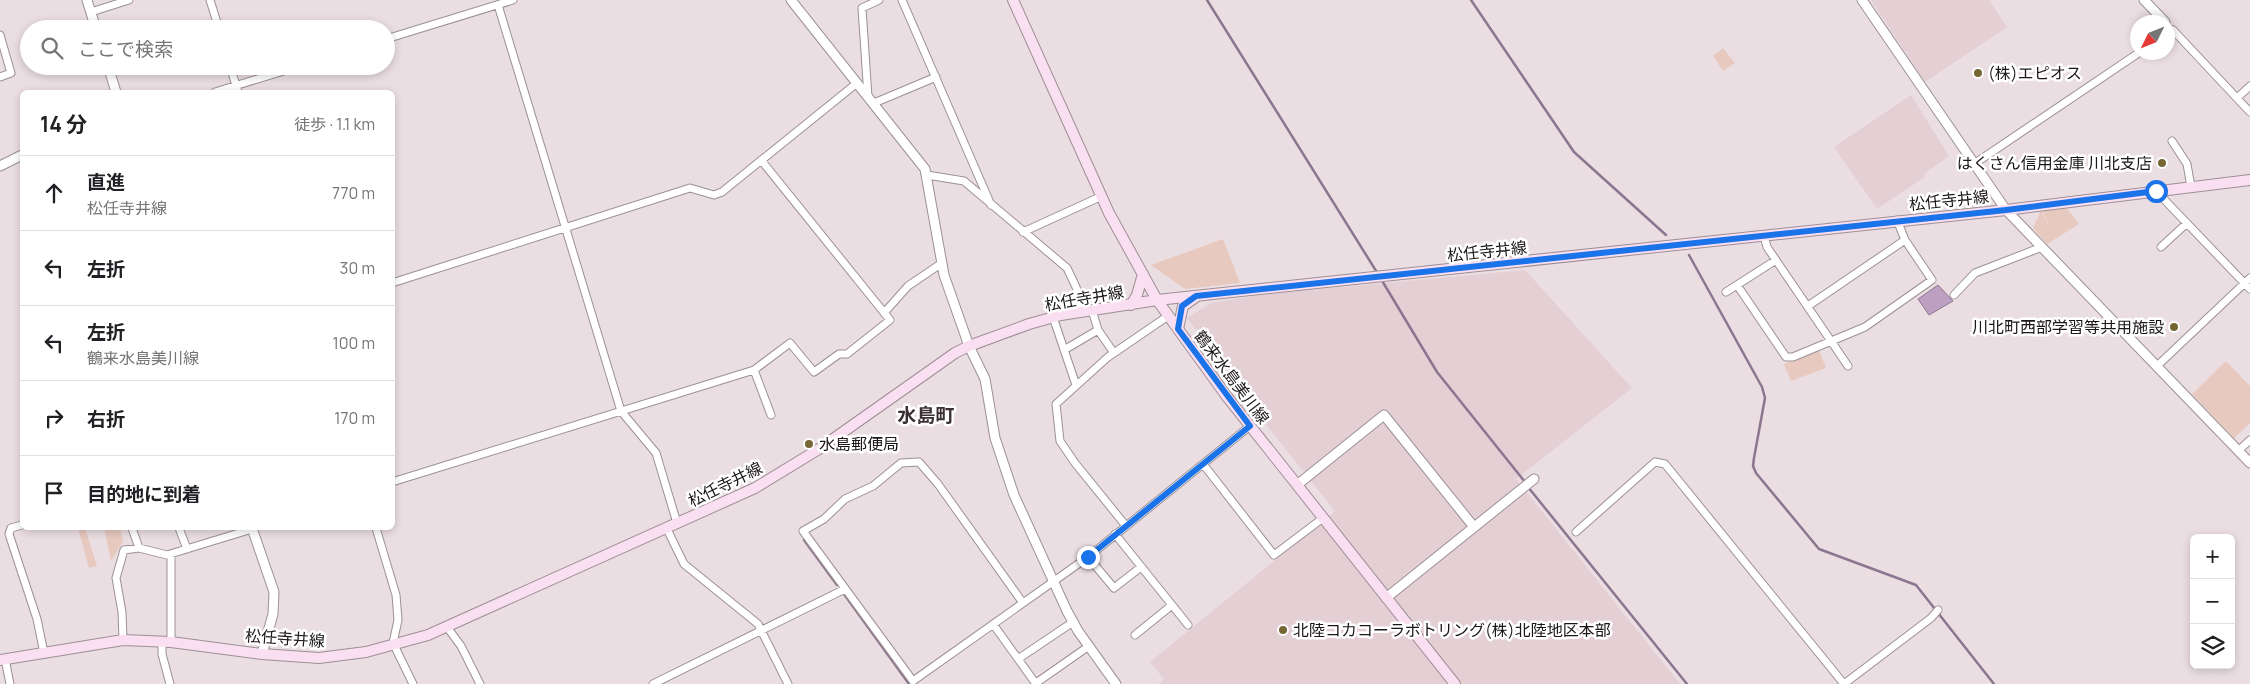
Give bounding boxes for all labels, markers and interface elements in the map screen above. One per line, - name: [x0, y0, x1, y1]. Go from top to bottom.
- north arrow: [2130, 15, 2175, 60]
- search box: [20, 20, 395, 75]
- icon: search: [38, 34, 66, 62]
- text: ここで検索: [78, 36, 173, 62]
- place label: (株)エピオス: [1988, 62, 2082, 84]
- marker: (株)エピオス: [1972, 67, 1984, 79]
- text: 14 分: [40, 110, 87, 138]
- text: 徒歩 · 1.1 km: [294, 113, 375, 135]
- place label: はくさん信用金庫 川北支店: [1957, 152, 2152, 174]
- marker: はくさん信用金庫 川北支店: [2156, 157, 2168, 169]
- text: 直進: [87, 169, 125, 195]
- icon: ahead: [40, 179, 68, 207]
- route start: [2145, 180, 2168, 203]
- text: 770 m: [332, 182, 375, 204]
- street label: 松任寺井線: [1908, 185, 1990, 215]
- text: 松任寺井線: [87, 197, 167, 219]
- street label: 松任寺井線: [1446, 236, 1528, 266]
- icon: left: [40, 254, 68, 282]
- text: 左折: [87, 256, 125, 282]
- text: 30 m: [340, 257, 375, 279]
- street label: 松任寺井線: [1043, 280, 1125, 316]
- place label: 川北町西部学習等共用施設: [1972, 316, 2164, 338]
- text: 左折: [87, 319, 125, 345]
- marker: 川北町西部学習等共用施設: [2168, 321, 2180, 333]
- street label: 鶴来水島美川線: [1190, 326, 1274, 428]
- icon: left: [40, 329, 68, 357]
- text: 100 m: [332, 332, 375, 354]
- text: 鶴来水島美川線: [87, 347, 199, 369]
- district label: 水島町: [897, 402, 955, 428]
- icon: right: [40, 404, 68, 432]
- text: 右折: [87, 406, 125, 432]
- text: 170 m: [334, 407, 375, 429]
- place label: 水島郵便局: [819, 433, 899, 455]
- marker: 水島郵便局: [803, 438, 815, 450]
- street label: 松任寺井線: [684, 457, 766, 511]
- icon: arrive: [40, 479, 68, 507]
- text: 目的地に到着: [87, 481, 201, 507]
- map controls: [2190, 534, 2235, 669]
- button: +: [2190, 534, 2235, 579]
- route end: [1077, 546, 1100, 569]
- button: −: [2190, 579, 2235, 624]
- place label: 北陸コカコーラボトリング(株)北陸地区本部: [1293, 619, 1611, 641]
- street label: 松任寺井線: [244, 624, 326, 652]
- marker: 北陸コカコーラボトリング(株)北陸地区本部: [1277, 624, 1289, 636]
- button: layers: [2190, 624, 2235, 669]

